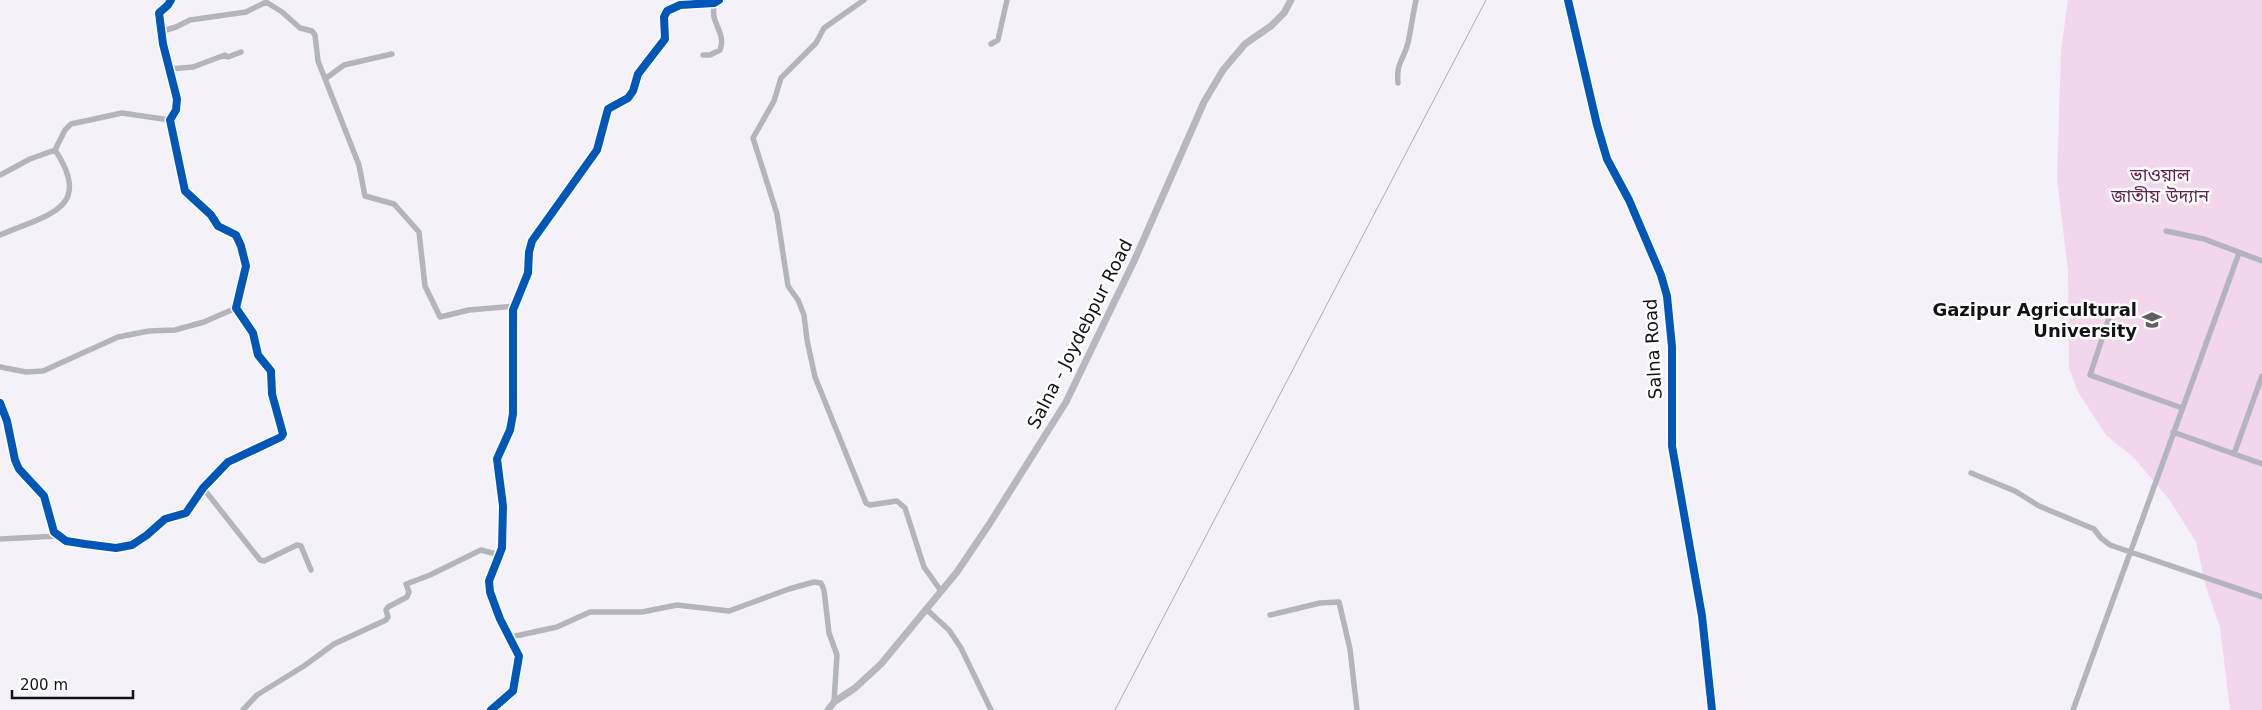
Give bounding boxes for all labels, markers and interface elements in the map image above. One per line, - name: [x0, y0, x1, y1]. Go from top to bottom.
- park label: ভাওয়াল জাতীয় উদ্যান: [2110, 164, 2210, 206]
- street label: Salna - Joydebpur Road: [1023, 236, 1137, 432]
- street label: Salna Road: [1639, 298, 1666, 400]
- place label: Gazipur Agricultural University: [1932, 299, 2137, 341]
- school or university icon: Gazipur Agricultural University: [2141, 309, 2163, 331]
- scale bar: [12, 668, 134, 700]
- text: 200 m: [20, 676, 68, 694]

